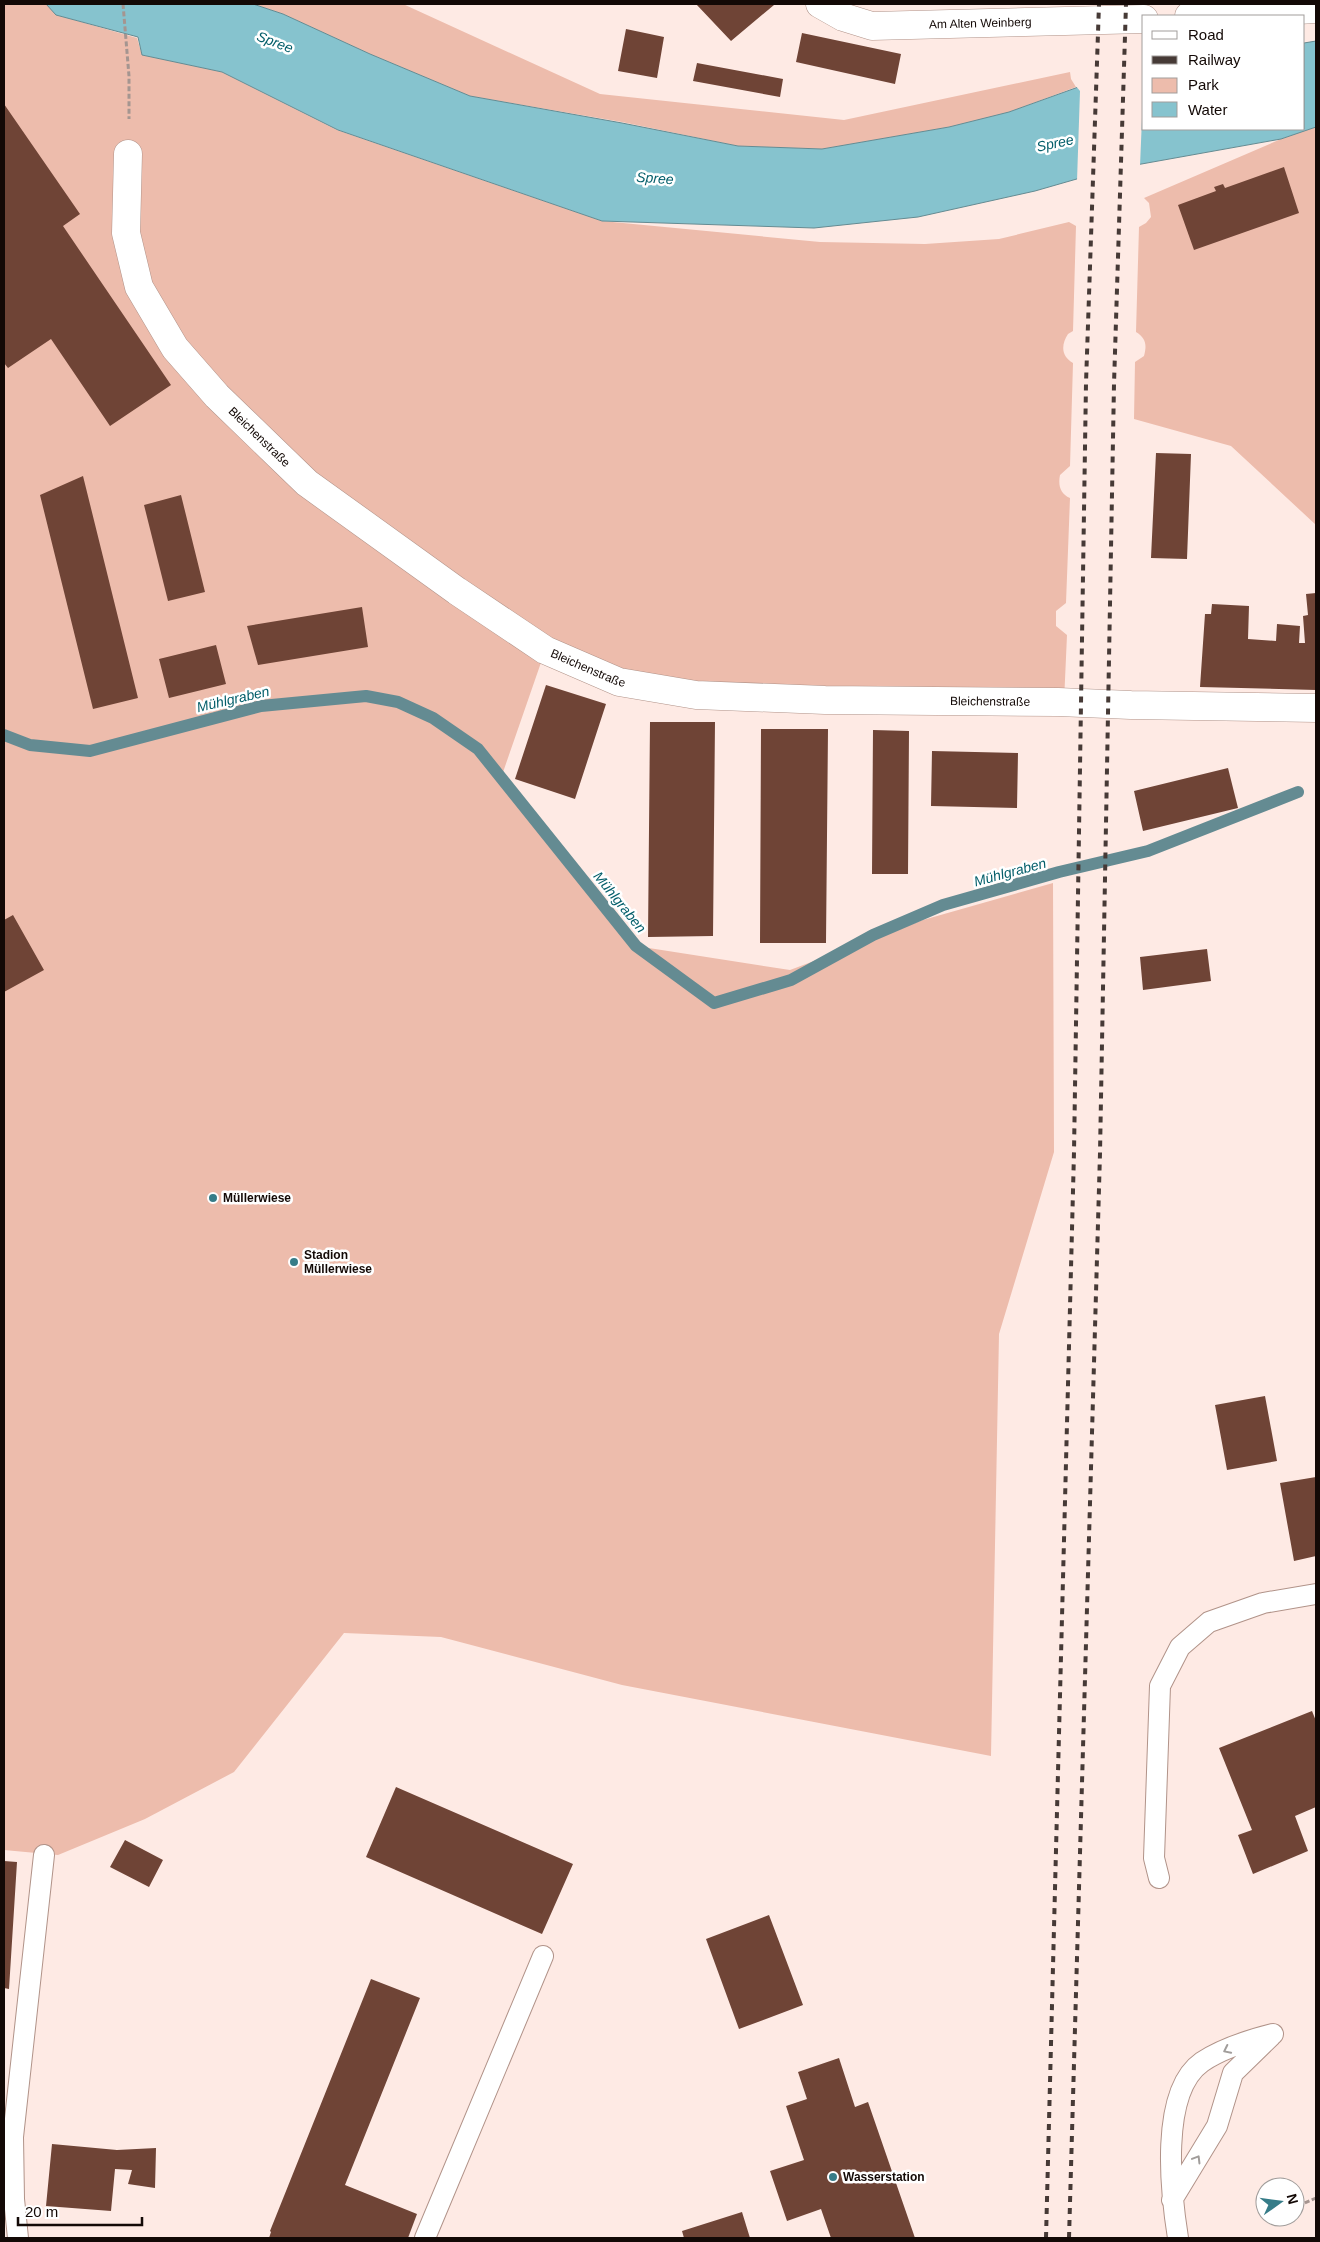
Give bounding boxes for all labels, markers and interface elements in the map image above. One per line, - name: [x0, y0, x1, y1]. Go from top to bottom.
- street label: Am Alten Weinberg: [929, 15, 1032, 32]
- legend: [1142, 15, 1305, 130]
- text: Road: [1188, 26, 1224, 43]
- water label: Spree: [255, 28, 296, 56]
- text: Railway: [1188, 51, 1241, 68]
- text: Park: [1188, 76, 1219, 93]
- text: Water: [1188, 101, 1227, 118]
- water label: Spree: [1035, 131, 1075, 155]
- water label: Spree: [636, 169, 674, 187]
- street label: Bleichenstraße: [226, 404, 293, 470]
- street label: Bleichenstraße: [548, 646, 627, 690]
- water label: Mühlgraben: [195, 683, 271, 715]
- street label: Bleichenstraße: [950, 694, 1031, 709]
- water label: Mühlgraben: [972, 855, 1048, 889]
- water label: Mühlgraben: [591, 868, 650, 936]
- place label: Müllerwiese: [223, 1191, 291, 1205]
- marker: Müllerwiese: [207, 1192, 219, 1204]
- place label: Stadion Müllerwiese: [304, 1248, 372, 1276]
- marker: Stadion Müllerwiese: [288, 1256, 300, 1268]
- one-way arrow: [1223, 2044, 1232, 2054]
- one-way arrow: [1191, 2155, 1201, 2164]
- place label: Wasserstation: [843, 2170, 925, 2184]
- marker: Wasserstation: [827, 2171, 839, 2183]
- north arrow: [1255, 2177, 1305, 2227]
- text: N: [1284, 2192, 1302, 2206]
- scale bar: [18, 2194, 141, 2226]
- text: 20 m: [25, 2203, 58, 2220]

